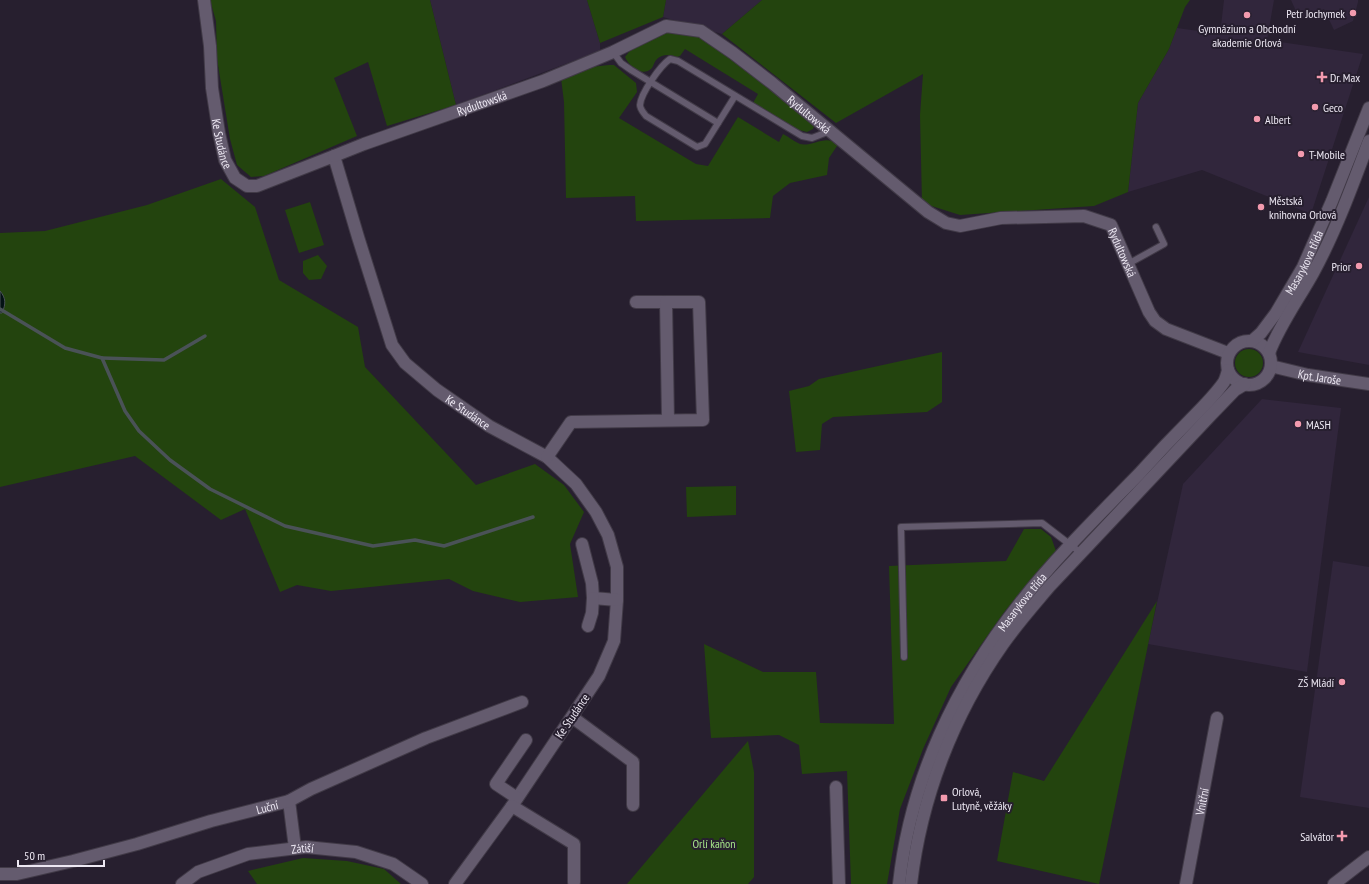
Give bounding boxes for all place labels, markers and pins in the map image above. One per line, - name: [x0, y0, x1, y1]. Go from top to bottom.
- place label: Petr Jochymek: [1286, 6, 1345, 21]
- marker: Petr Jochymek: [1348, 8, 1358, 18]
- marker: Gymnázium a Obchodní akademie Orlová: [1242, 10, 1252, 20]
- place label: Gymnázium a Obchodní akademie Orlová: [1198, 21, 1296, 50]
- place label: Dr. Max: [1330, 70, 1360, 85]
- marker: Dr. Max: [1317, 72, 1327, 82]
- place label: Geco: [1323, 100, 1343, 115]
- marker: Geco: [1310, 102, 1320, 112]
- place label: Albert: [1265, 112, 1291, 127]
- marker: Albert: [1252, 114, 1262, 124]
- place label: T-Mobile: [1309, 147, 1345, 162]
- marker: T-Mobile: [1296, 149, 1306, 159]
- place label: Městská knihovna Orlová: [1269, 193, 1337, 222]
- marker: Městská knihovna Orlová: [1256, 202, 1266, 212]
- place label: Prior: [1332, 259, 1352, 274]
- marker: Prior: [1354, 261, 1364, 271]
- place label: MASH: [1306, 417, 1331, 432]
- marker: MASH: [1293, 419, 1303, 429]
- place label: ZŠ Mládí: [1298, 675, 1334, 690]
- marker: ZŠ Mládí: [1337, 677, 1347, 687]
- place label: Orlová, Lutyně, věžáky: [952, 784, 1012, 813]
- marker: Orlová, Lutyně, věžáky: [939, 793, 949, 803]
- place label: Salvátor: [1300, 829, 1335, 844]
- marker: Salvátor: [1337, 831, 1347, 841]

